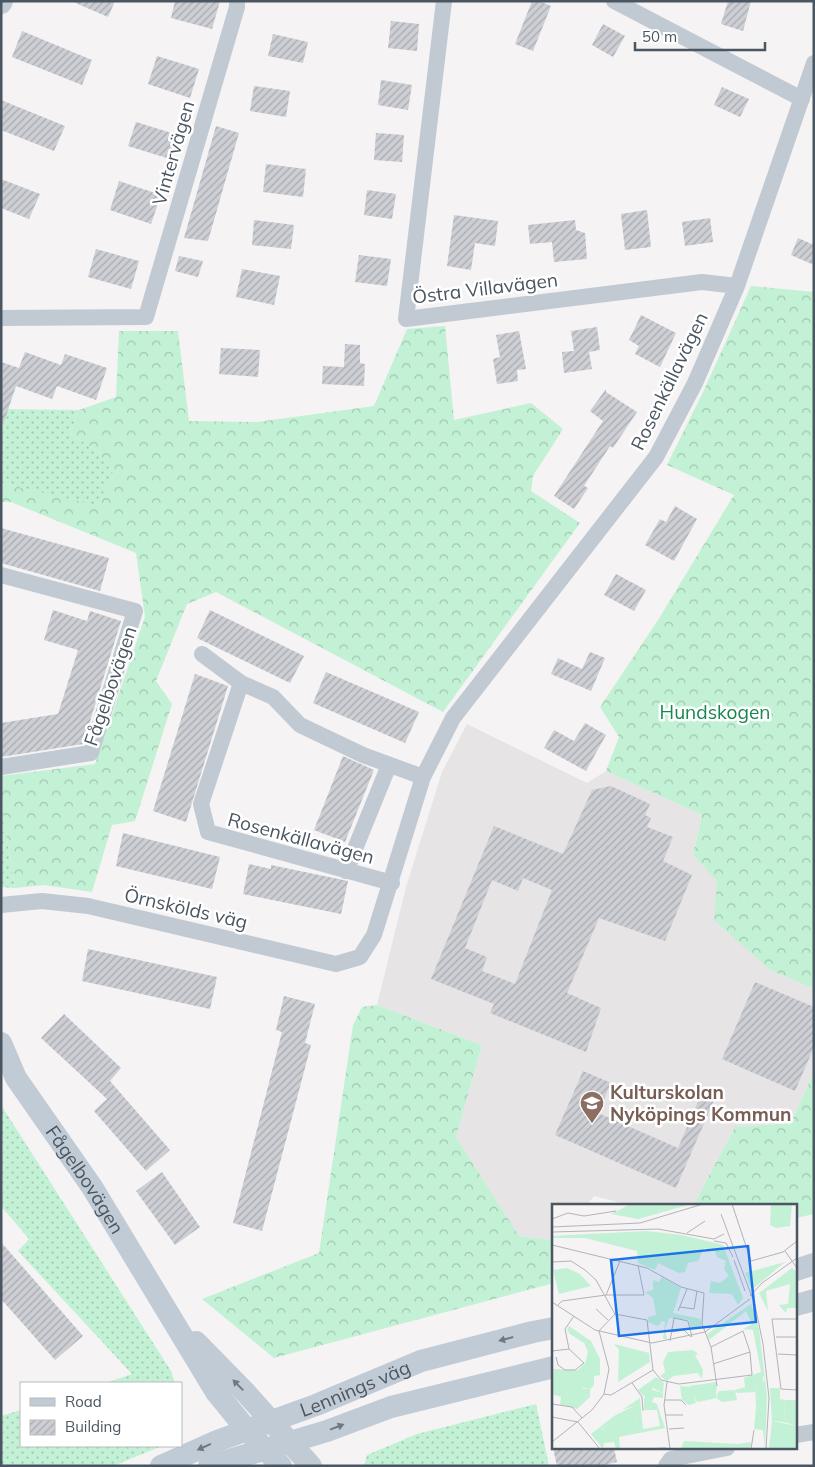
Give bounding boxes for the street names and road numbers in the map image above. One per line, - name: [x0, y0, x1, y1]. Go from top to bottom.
- street label: Vintervägen: [147, 98, 199, 208]
- street label: Östra Villavägen: [411, 267, 559, 309]
- street label: Rosenkällavägen: [625, 308, 713, 454]
- street label: Fågelbovägen: [78, 623, 142, 749]
- street label: Rosenkällavägen: [225, 807, 377, 869]
- street label: Örnskölds väg: [122, 882, 250, 934]
- street label: Fågelbovägen: [41, 1121, 129, 1238]
- street label: Lennings väg: [297, 1355, 414, 1422]

